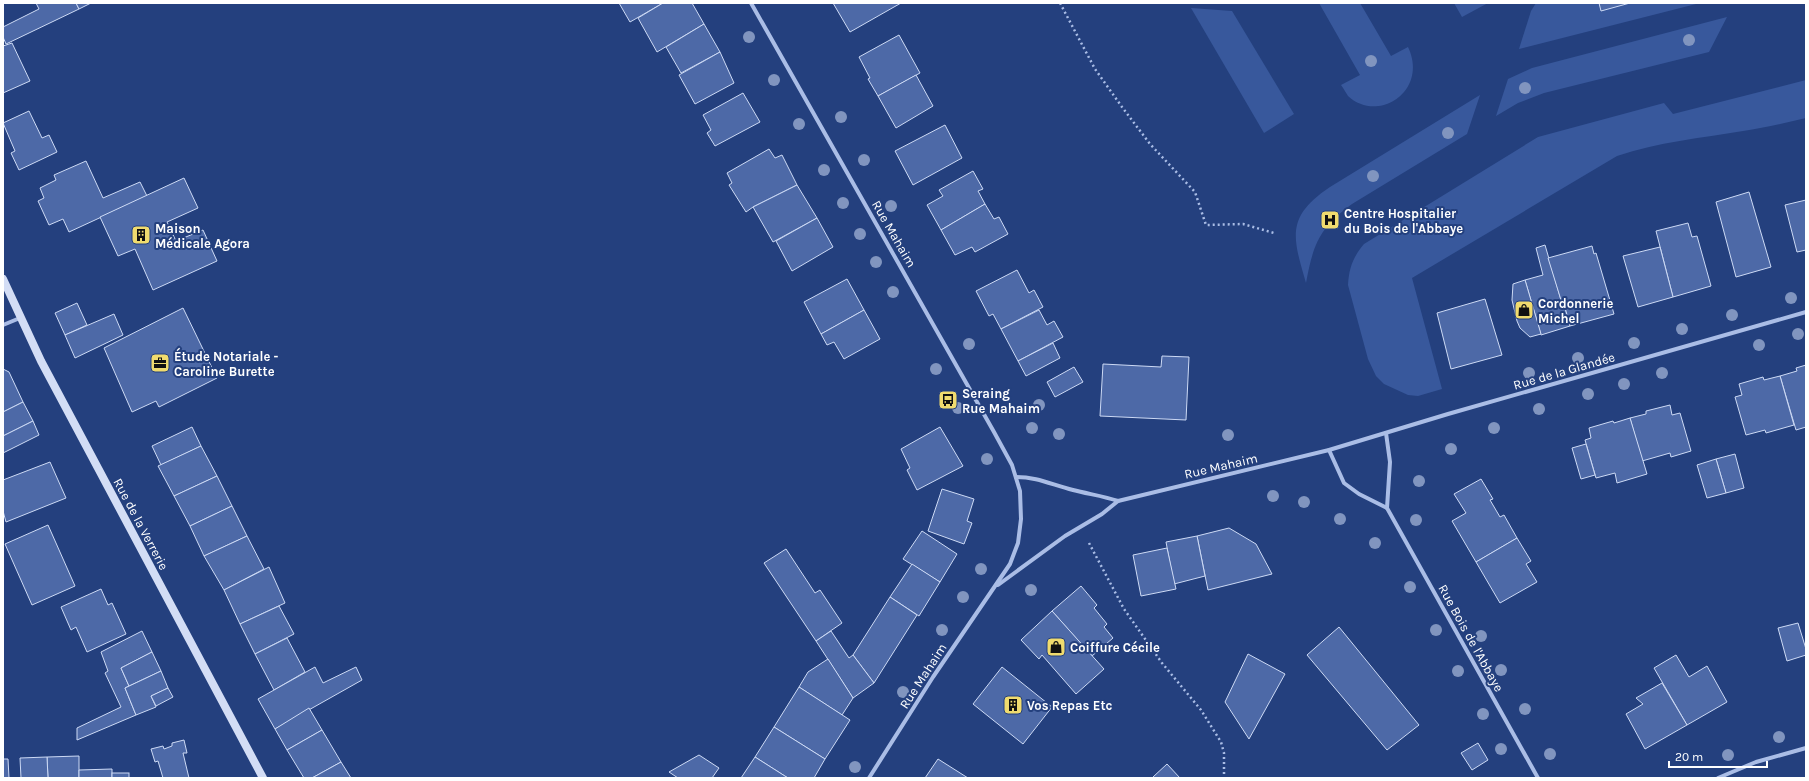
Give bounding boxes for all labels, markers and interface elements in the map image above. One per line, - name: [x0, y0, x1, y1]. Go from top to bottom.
- street label: Rue Mahaim: [869, 198, 919, 270]
- place label: Centre Hospitalier du Bois de l'Abbaye: [1344, 206, 1463, 236]
- hospital icon: Centre Hospitalier du Bois de l'Abbaye: [1319, 209, 1341, 231]
- place label: Maison Médicale Agora: [155, 221, 250, 251]
- building icon: Maison Médicale Agora: [130, 224, 152, 246]
- place label: Cordonnerie Michel: [1538, 296, 1613, 326]
- shop icon: Cordonnerie Michel: [1513, 299, 1535, 321]
- place label: Étude Notariale - Caroline Burette: [174, 347, 279, 379]
- street label: Rue de la Glandée: [1511, 349, 1617, 393]
- office icon: Étude Notariale - Caroline Burette: [149, 352, 171, 374]
- place label: Seraing Rue Mahaim: [962, 386, 1040, 416]
- bus stop icon: Seraing Rue Mahaim: [937, 389, 959, 411]
- street label: Rue Mahaim: [1183, 450, 1259, 482]
- street label: Rue de la Verrerie: [110, 476, 172, 573]
- street label: Rue Bois de l'Abbaye: [1435, 582, 1507, 694]
- shop icon: Coiffure Cécile: [1045, 636, 1067, 658]
- place label: Coiffure Cécile: [1070, 640, 1160, 655]
- street label: Rue Mahaim: [896, 641, 950, 711]
- building icon: Vos Repas Etc: [1002, 694, 1024, 716]
- place label: Vos Repas Etc: [1027, 698, 1113, 713]
- scale bar: [1669, 743, 1767, 769]
- text: 20 m: [1675, 750, 1703, 764]

